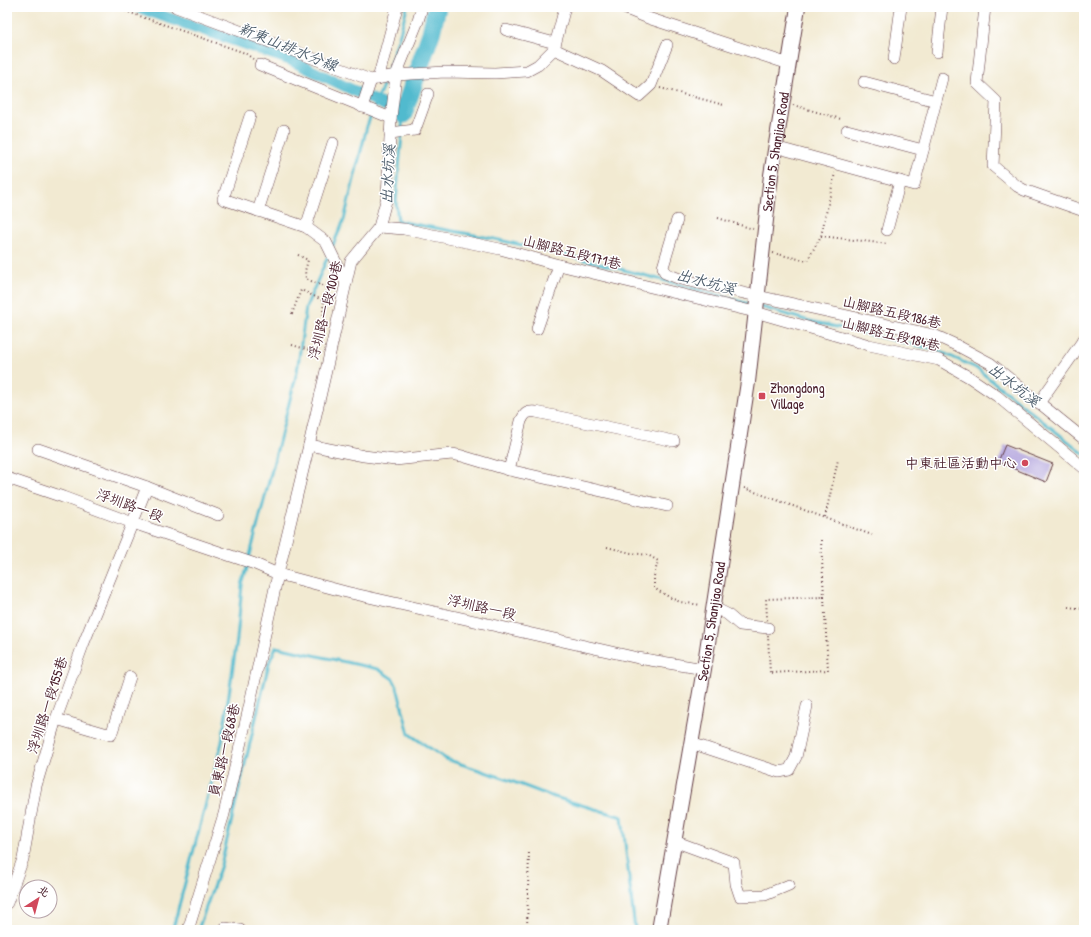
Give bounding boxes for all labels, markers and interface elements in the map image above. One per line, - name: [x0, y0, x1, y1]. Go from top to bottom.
- water label: 新東山排水分線: [236, 17, 342, 76]
- street label: Section 5, Shanjiao Road: [757, 90, 793, 213]
- water label: 出水坑溪: [375, 142, 400, 204]
- street label: 山腳路五段171巷: [521, 230, 624, 273]
- street label: 浮圳路一段100巷: [303, 257, 346, 361]
- water label: 出水坑溪: [674, 264, 739, 300]
- street label: 山腳路五段186巷: [841, 291, 944, 332]
- street label: 山腳路五段184巷: [840, 312, 943, 355]
- water label: 出水坑溪: [984, 358, 1045, 412]
- place label: Zhongdong Village: [770, 378, 825, 414]
- marker: Zhongdong Village: [757, 391, 767, 401]
- place label: 中東社區活動中心: [905, 453, 1017, 472]
- marker: 中東社區活動中心: [1020, 458, 1030, 468]
- street label: 浮圳路一段: [94, 484, 166, 525]
- street label: Section 5, Shanjiao Road: [692, 560, 729, 683]
- street label: 浮圳路一段: [446, 589, 518, 624]
- street label: 浮圳路一段155巷: [22, 653, 71, 756]
- street label: 員東路一段68巷: [203, 700, 244, 799]
- north arrow: [18, 879, 58, 919]
- text: 北: [35, 882, 52, 900]

